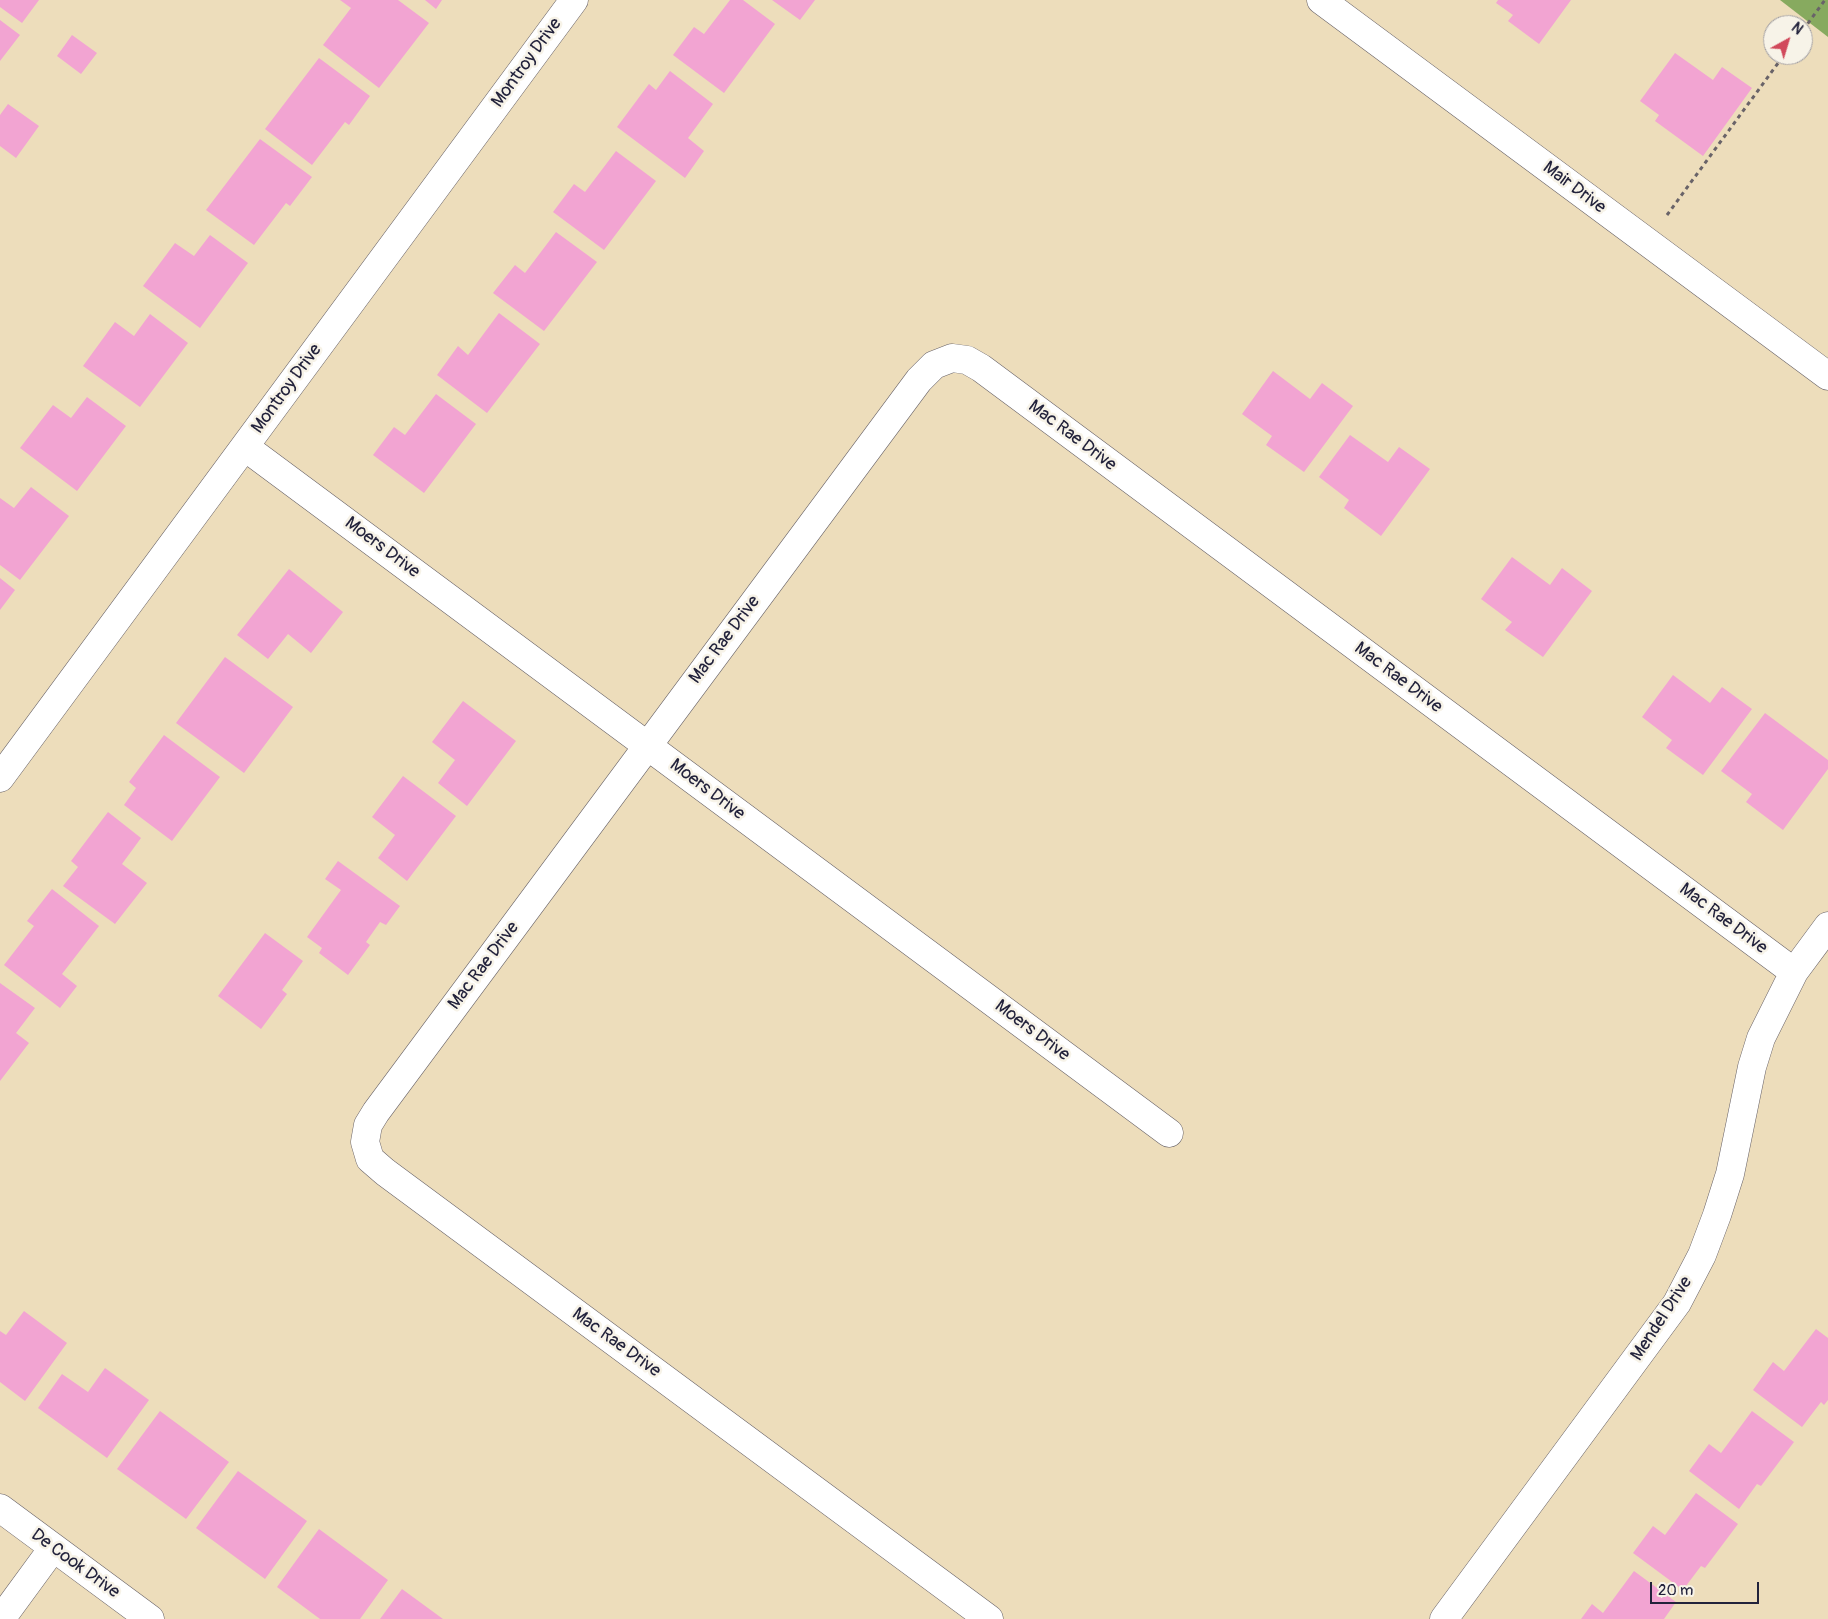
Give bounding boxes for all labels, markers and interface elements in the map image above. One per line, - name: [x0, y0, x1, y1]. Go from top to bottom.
- street label: Montroy Drive: [487, 14, 567, 112]
- north arrow: [1763, 15, 1813, 65]
- text: N: [1788, 19, 1806, 38]
- street label: Mair Drive: [1538, 157, 1610, 219]
- street label: Montroy Drive: [247, 340, 327, 438]
- street label: Mac Rae Drive: [1024, 396, 1120, 476]
- street label: Moers Drive: [340, 513, 424, 583]
- street label: Mac Rae Drive: [685, 592, 765, 688]
- street label: Mac Rae Drive: [1350, 638, 1446, 718]
- street label: Moers Drive: [665, 755, 749, 825]
- street label: Mac Rae Drive: [1675, 879, 1771, 959]
- street label: Mac Rae Drive: [444, 918, 524, 1014]
- street label: Moers Drive: [990, 996, 1074, 1066]
- street label: Mendel Drive: [1627, 1273, 1697, 1365]
- street label: Mac Rae Drive: [567, 1304, 665, 1382]
- street label: De Cook Drive: [26, 1525, 124, 1603]
- scale bar: [1653, 1572, 1762, 1604]
- text: 20 m: [1658, 1581, 1693, 1600]

